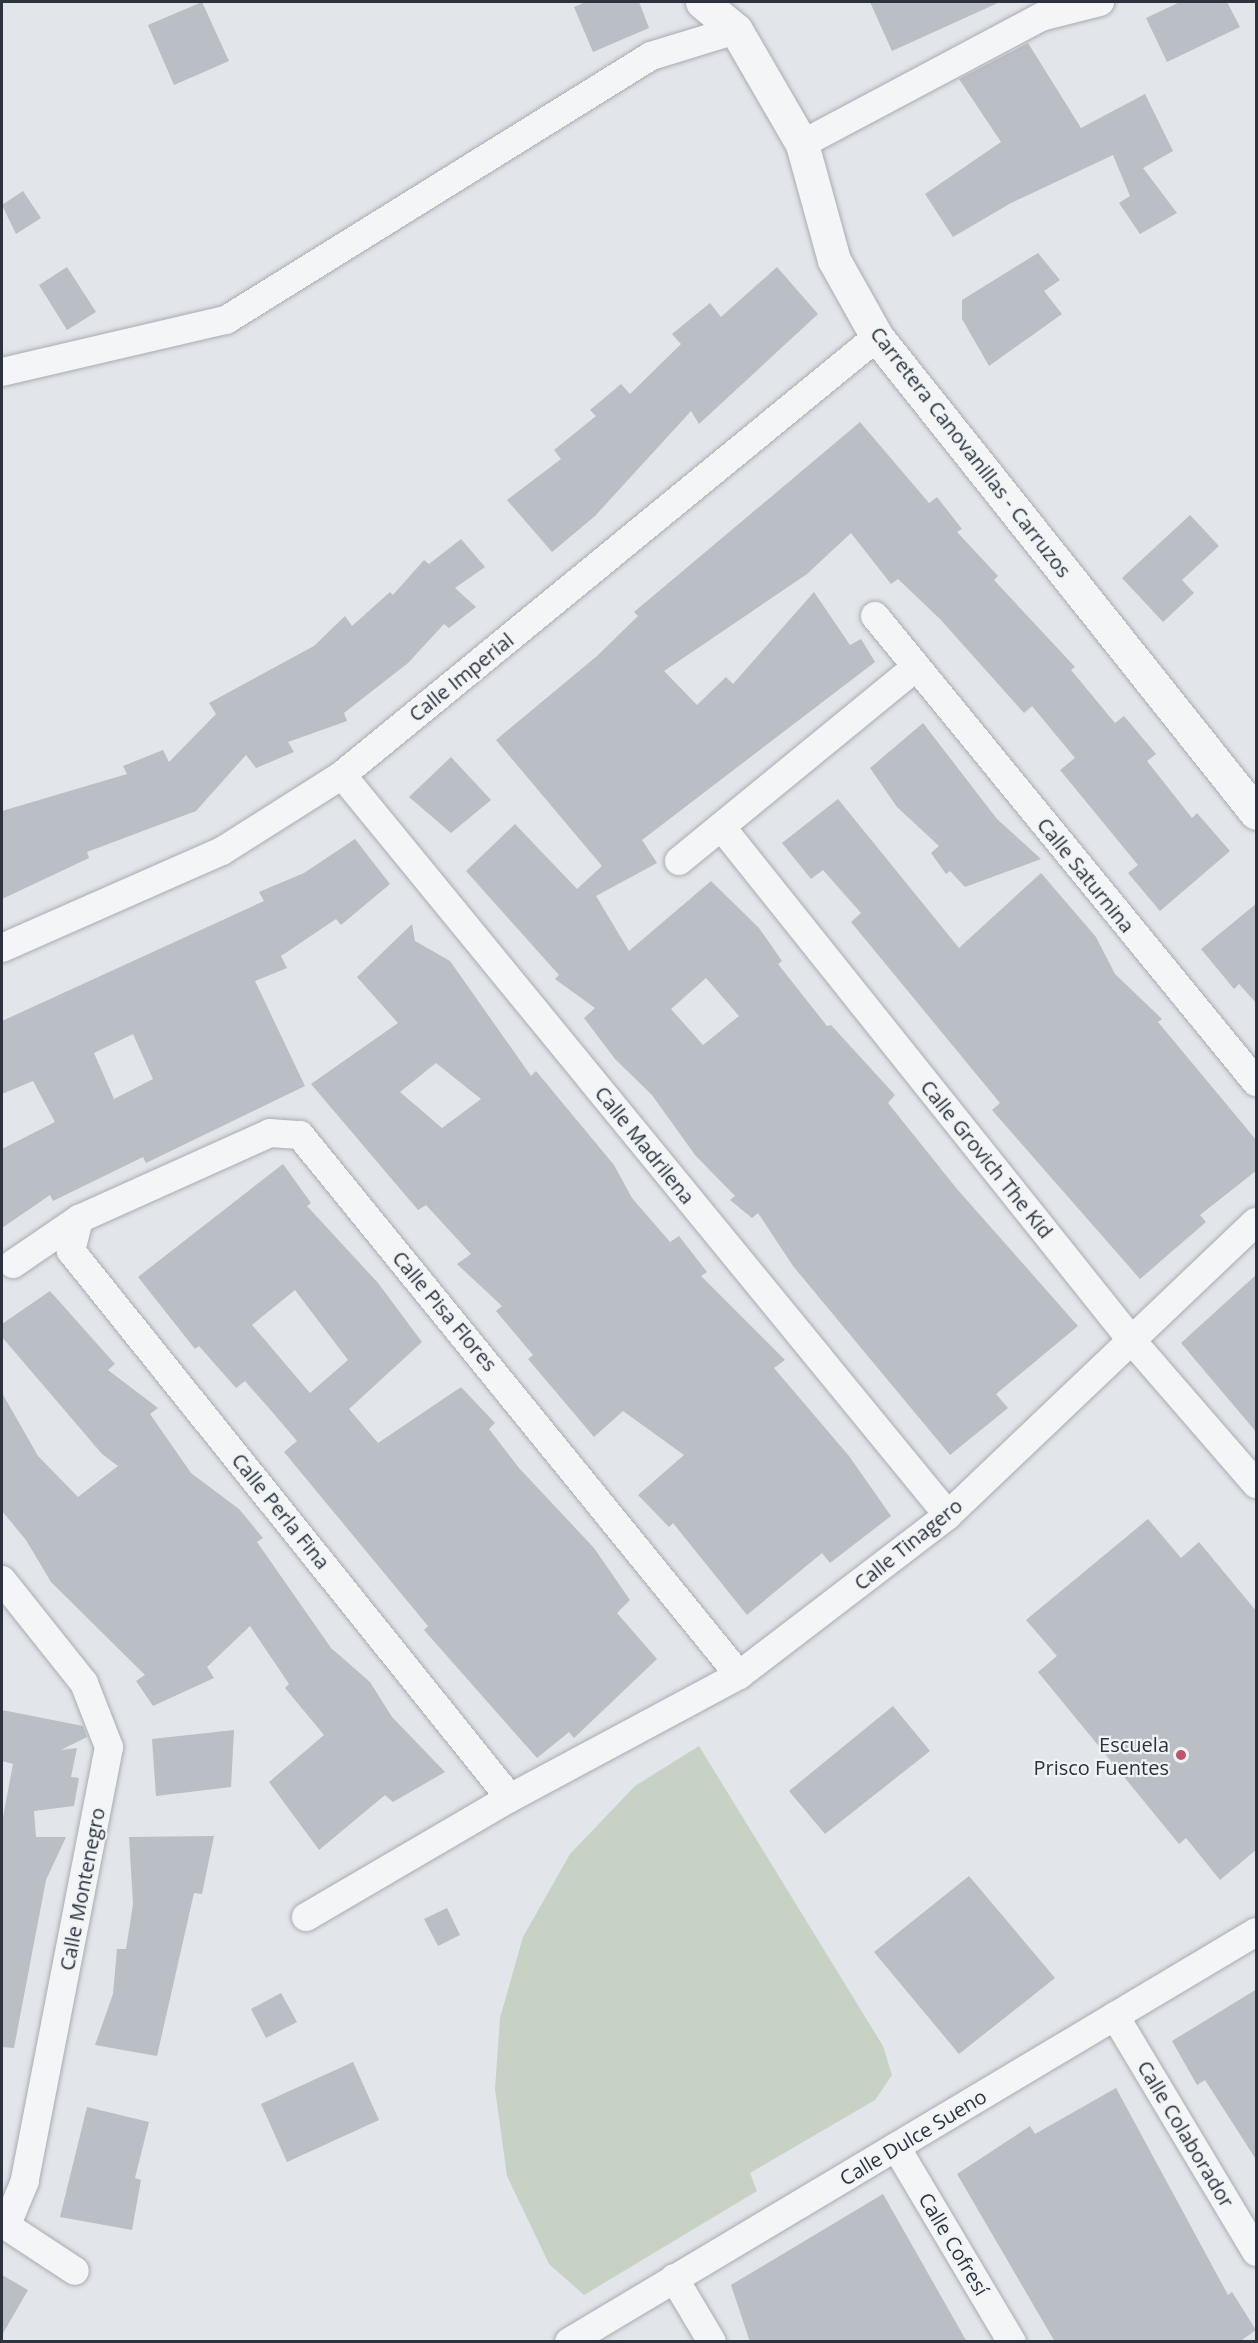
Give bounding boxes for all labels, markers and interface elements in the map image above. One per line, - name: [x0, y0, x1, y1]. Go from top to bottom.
- street label: Carretera Canovanillas - Carruzos: [866, 322, 1076, 582]
- street label: Calle Imperial: [404, 628, 518, 726]
- street label: Calle Saturnina: [1032, 813, 1140, 937]
- street label: Calle Grovich The Kid: [916, 1075, 1058, 1243]
- street label: Calle Madrilena: [590, 1081, 700, 1209]
- street label: Calle Pisa Flores: [388, 1246, 502, 1376]
- street label: Calle Perla Fina: [227, 1448, 335, 1574]
- street label: Calle Tinagero: [849, 1493, 967, 1595]
- place label: Escuela Prisco Fuentes: [1033, 1732, 1169, 1779]
- marker: Escuela Prisco Fuentes: [1174, 1748, 1188, 1762]
- street label: Calle Montenegro: [54, 1806, 110, 1972]
- street label: Calle Colaborador: [1133, 2056, 1239, 2212]
- street label: Calle Dulce Sueno: [835, 2084, 991, 2190]
- street label: Calle Cofresí: [914, 2188, 994, 2300]

